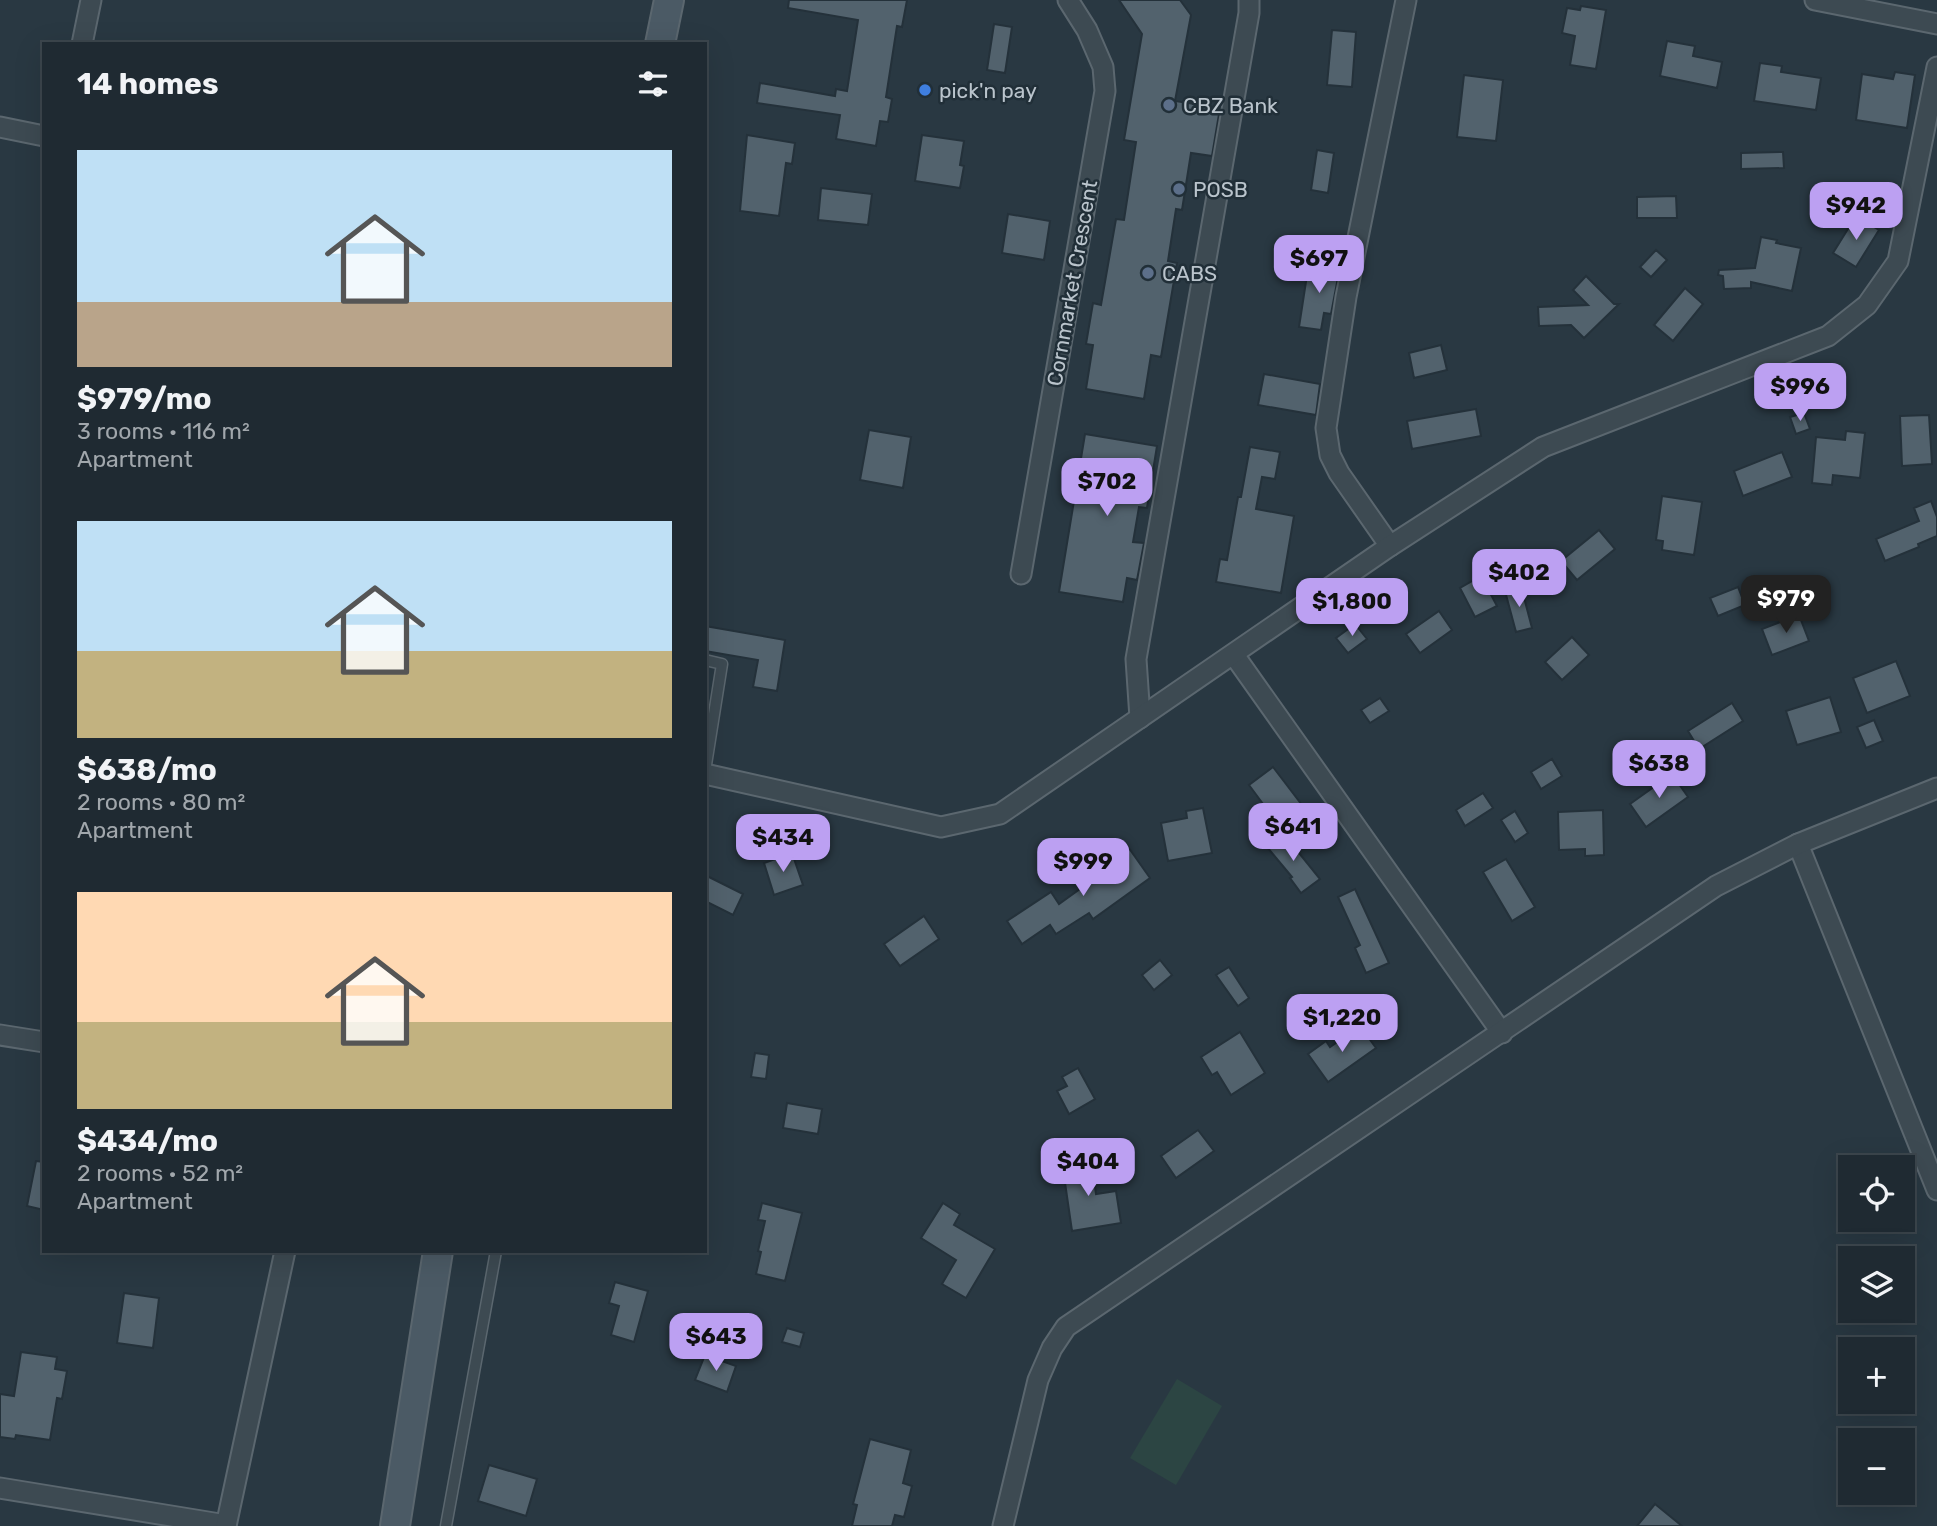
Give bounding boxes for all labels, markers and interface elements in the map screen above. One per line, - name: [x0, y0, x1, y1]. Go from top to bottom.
- icon: filters: [634, 65, 672, 103]
- text: 14 homes: [77, 66, 219, 102]
- place label: pick'n pay: [939, 78, 1037, 103]
- marker: pick'n pay: [917, 82, 933, 98]
- place label: CBZ Bank: [1183, 93, 1278, 118]
- marker: CBZ Bank: [1161, 97, 1177, 113]
- place label: POSB: [1193, 177, 1248, 202]
- street label: Cornmarket Crescent: [1042, 178, 1102, 388]
- marker: POSB: [1171, 181, 1187, 197]
- pin: $942: [1815, 182, 1897, 242]
- text: $942: [1826, 191, 1886, 219]
- icon: home: [312, 196, 438, 322]
- pin: $697: [1278, 236, 1360, 295]
- text: $697: [1290, 244, 1348, 272]
- place label: CABS: [1162, 261, 1217, 286]
- marker: CABS: [1140, 265, 1156, 281]
- pin: $996: [1759, 364, 1841, 423]
- text: $996: [1770, 372, 1830, 400]
- text: $979/mo: [77, 381, 212, 417]
- text: 3 rooms · 116 m²: [77, 417, 250, 445]
- text: Apartment: [77, 445, 193, 473]
- pin: $702: [1066, 458, 1148, 518]
- text: $702: [1077, 467, 1137, 495]
- pin: $402: [1478, 550, 1560, 609]
- text: $402: [1488, 558, 1550, 586]
- icon: home: [312, 567, 438, 693]
- pin: $979: [1745, 576, 1827, 635]
- pin: $1,800: [1295, 578, 1409, 638]
- text: $979: [1757, 584, 1815, 612]
- text: $1,800: [1312, 587, 1392, 615]
- pin: $638: [1618, 740, 1700, 800]
- text: $638: [1628, 749, 1690, 777]
- text: $638/mo: [77, 752, 217, 788]
- text: 2 rooms · 80 m²: [77, 788, 245, 816]
- pin: $641: [1252, 804, 1334, 863]
- text: $641: [1265, 812, 1321, 840]
- pin: $434: [742, 814, 824, 874]
- text: Apartment: [77, 816, 193, 844]
- text: $434: [752, 823, 814, 851]
- pin: $999: [1042, 838, 1124, 898]
- text: $999: [1053, 847, 1113, 875]
- icon: home: [312, 938, 438, 1064]
- pin: $1,220: [1285, 995, 1399, 1054]
- text: $1,220: [1303, 1003, 1381, 1031]
- text: $434/mo: [77, 1123, 218, 1159]
- pin: $404: [1047, 1138, 1129, 1198]
- text: $404: [1057, 1147, 1119, 1175]
- map controls: [1838, 1155, 1915, 1505]
- button: locate: [1838, 1155, 1915, 1232]
- text: 2 rooms · 52 m²: [77, 1159, 243, 1187]
- text: Apartment: [77, 1187, 193, 1215]
- button: layers: [1838, 1246, 1915, 1323]
- pin: $643: [675, 1314, 757, 1373]
- text: $643: [685, 1322, 747, 1350]
- button: +: [1838, 1337, 1915, 1414]
- button: −: [1838, 1428, 1915, 1505]

